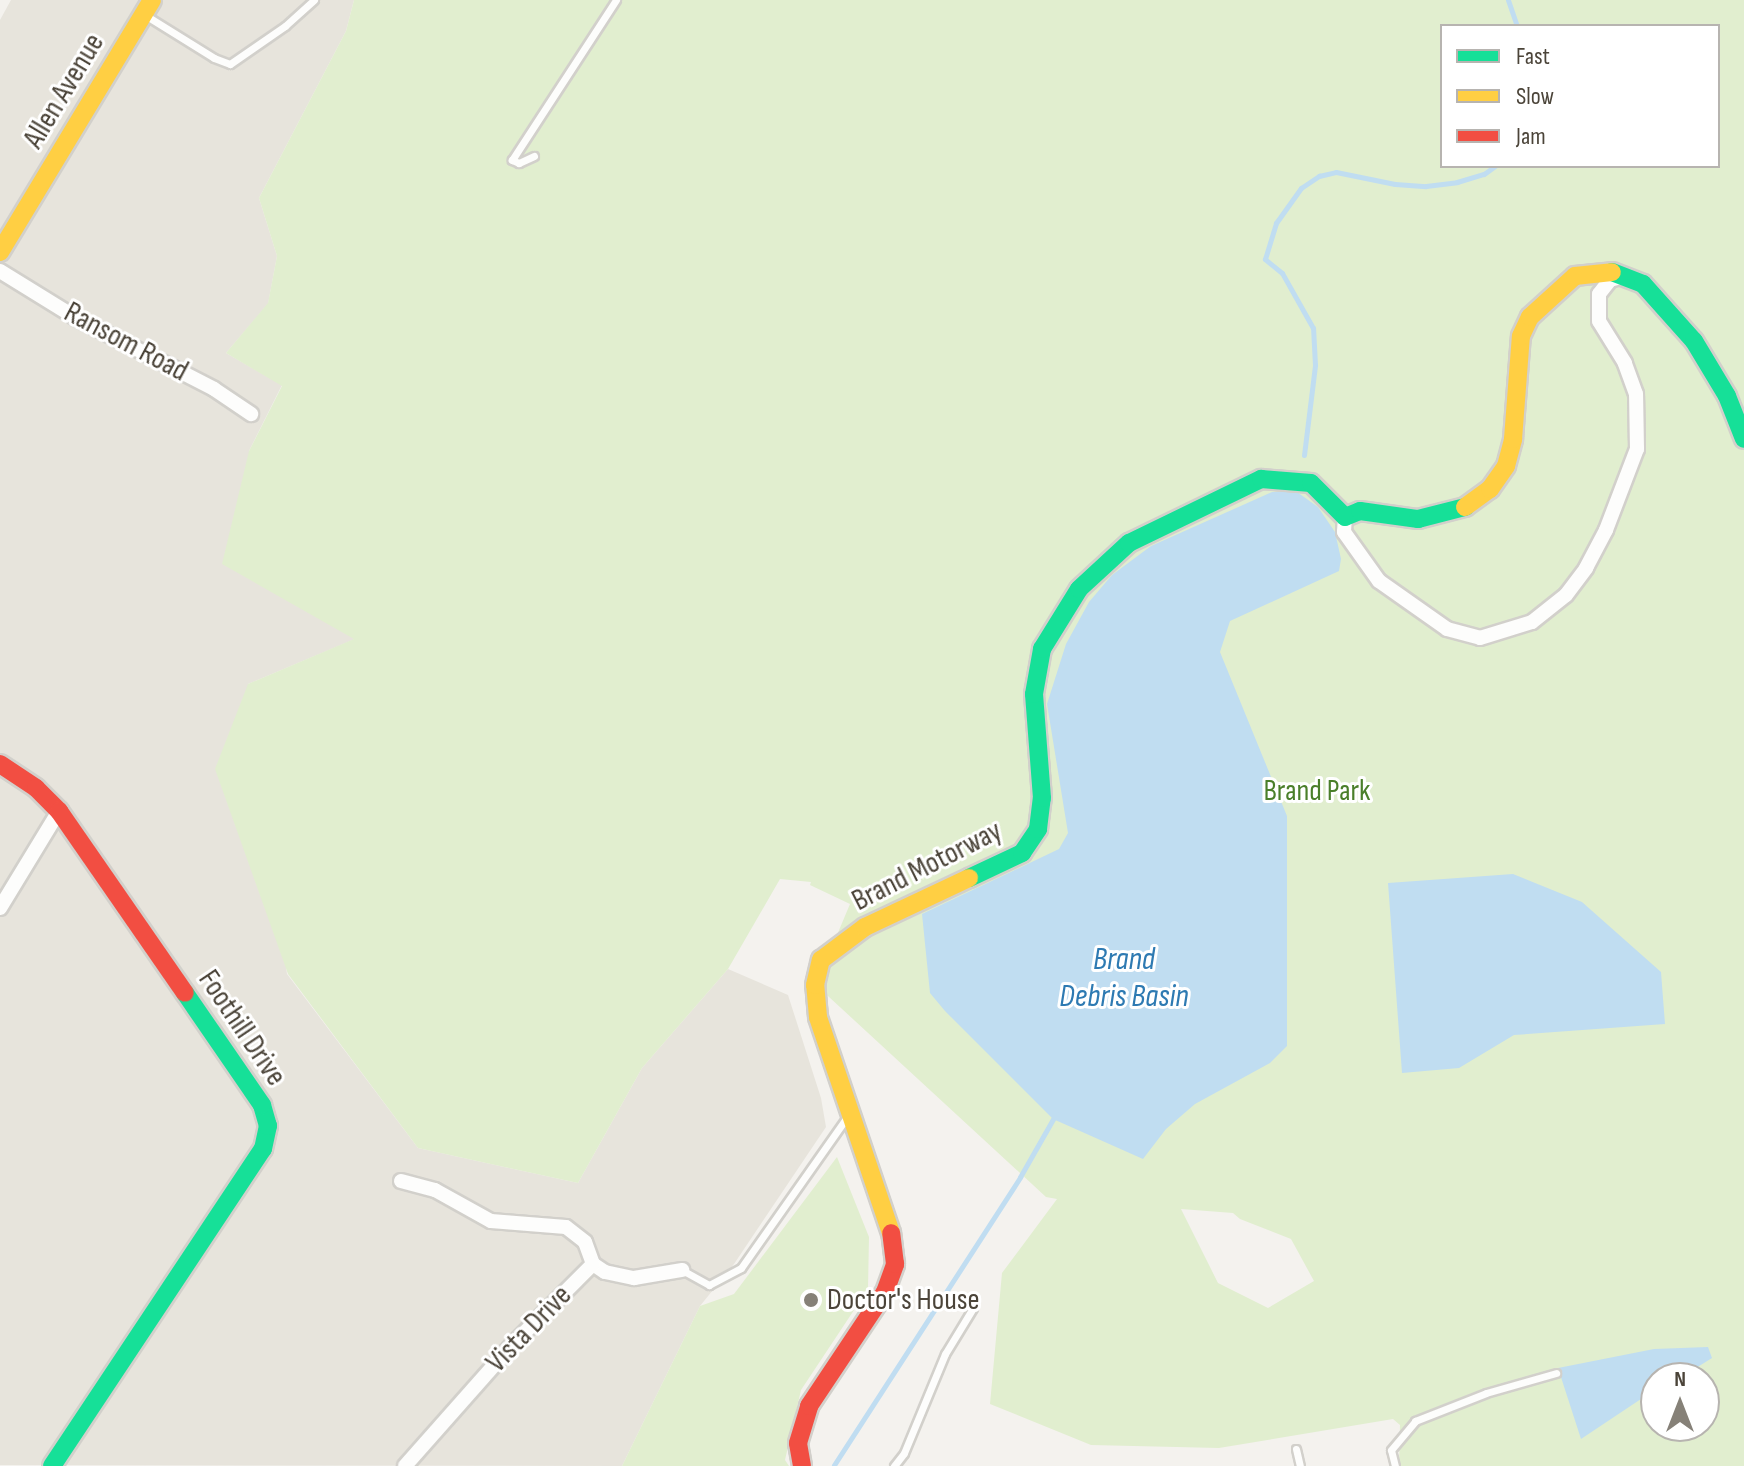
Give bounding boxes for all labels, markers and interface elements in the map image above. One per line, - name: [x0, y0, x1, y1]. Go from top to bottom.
- legend: [1440, 24, 1720, 168]
- street label: Allen Avenue: [16, 27, 112, 155]
- text: Fast: [1516, 42, 1550, 71]
- text: Slow: [1516, 82, 1554, 111]
- text: Jam: [1516, 122, 1546, 151]
- street label: Ransom Road: [58, 294, 194, 390]
- park label: Brand Park: [1263, 773, 1371, 809]
- street label: Brand Motorway: [846, 813, 1008, 919]
- water label: Brand Debris Basin: [1059, 942, 1189, 1017]
- street label: Foothill Drive: [190, 963, 294, 1093]
- street label: Vista Drive: [479, 1278, 579, 1380]
- place label: Doctor's House: [827, 1282, 980, 1318]
- marker: Doctor's House: [802, 1291, 820, 1309]
- north arrow: [1640, 1362, 1720, 1442]
- text: N: [1674, 1366, 1686, 1393]

